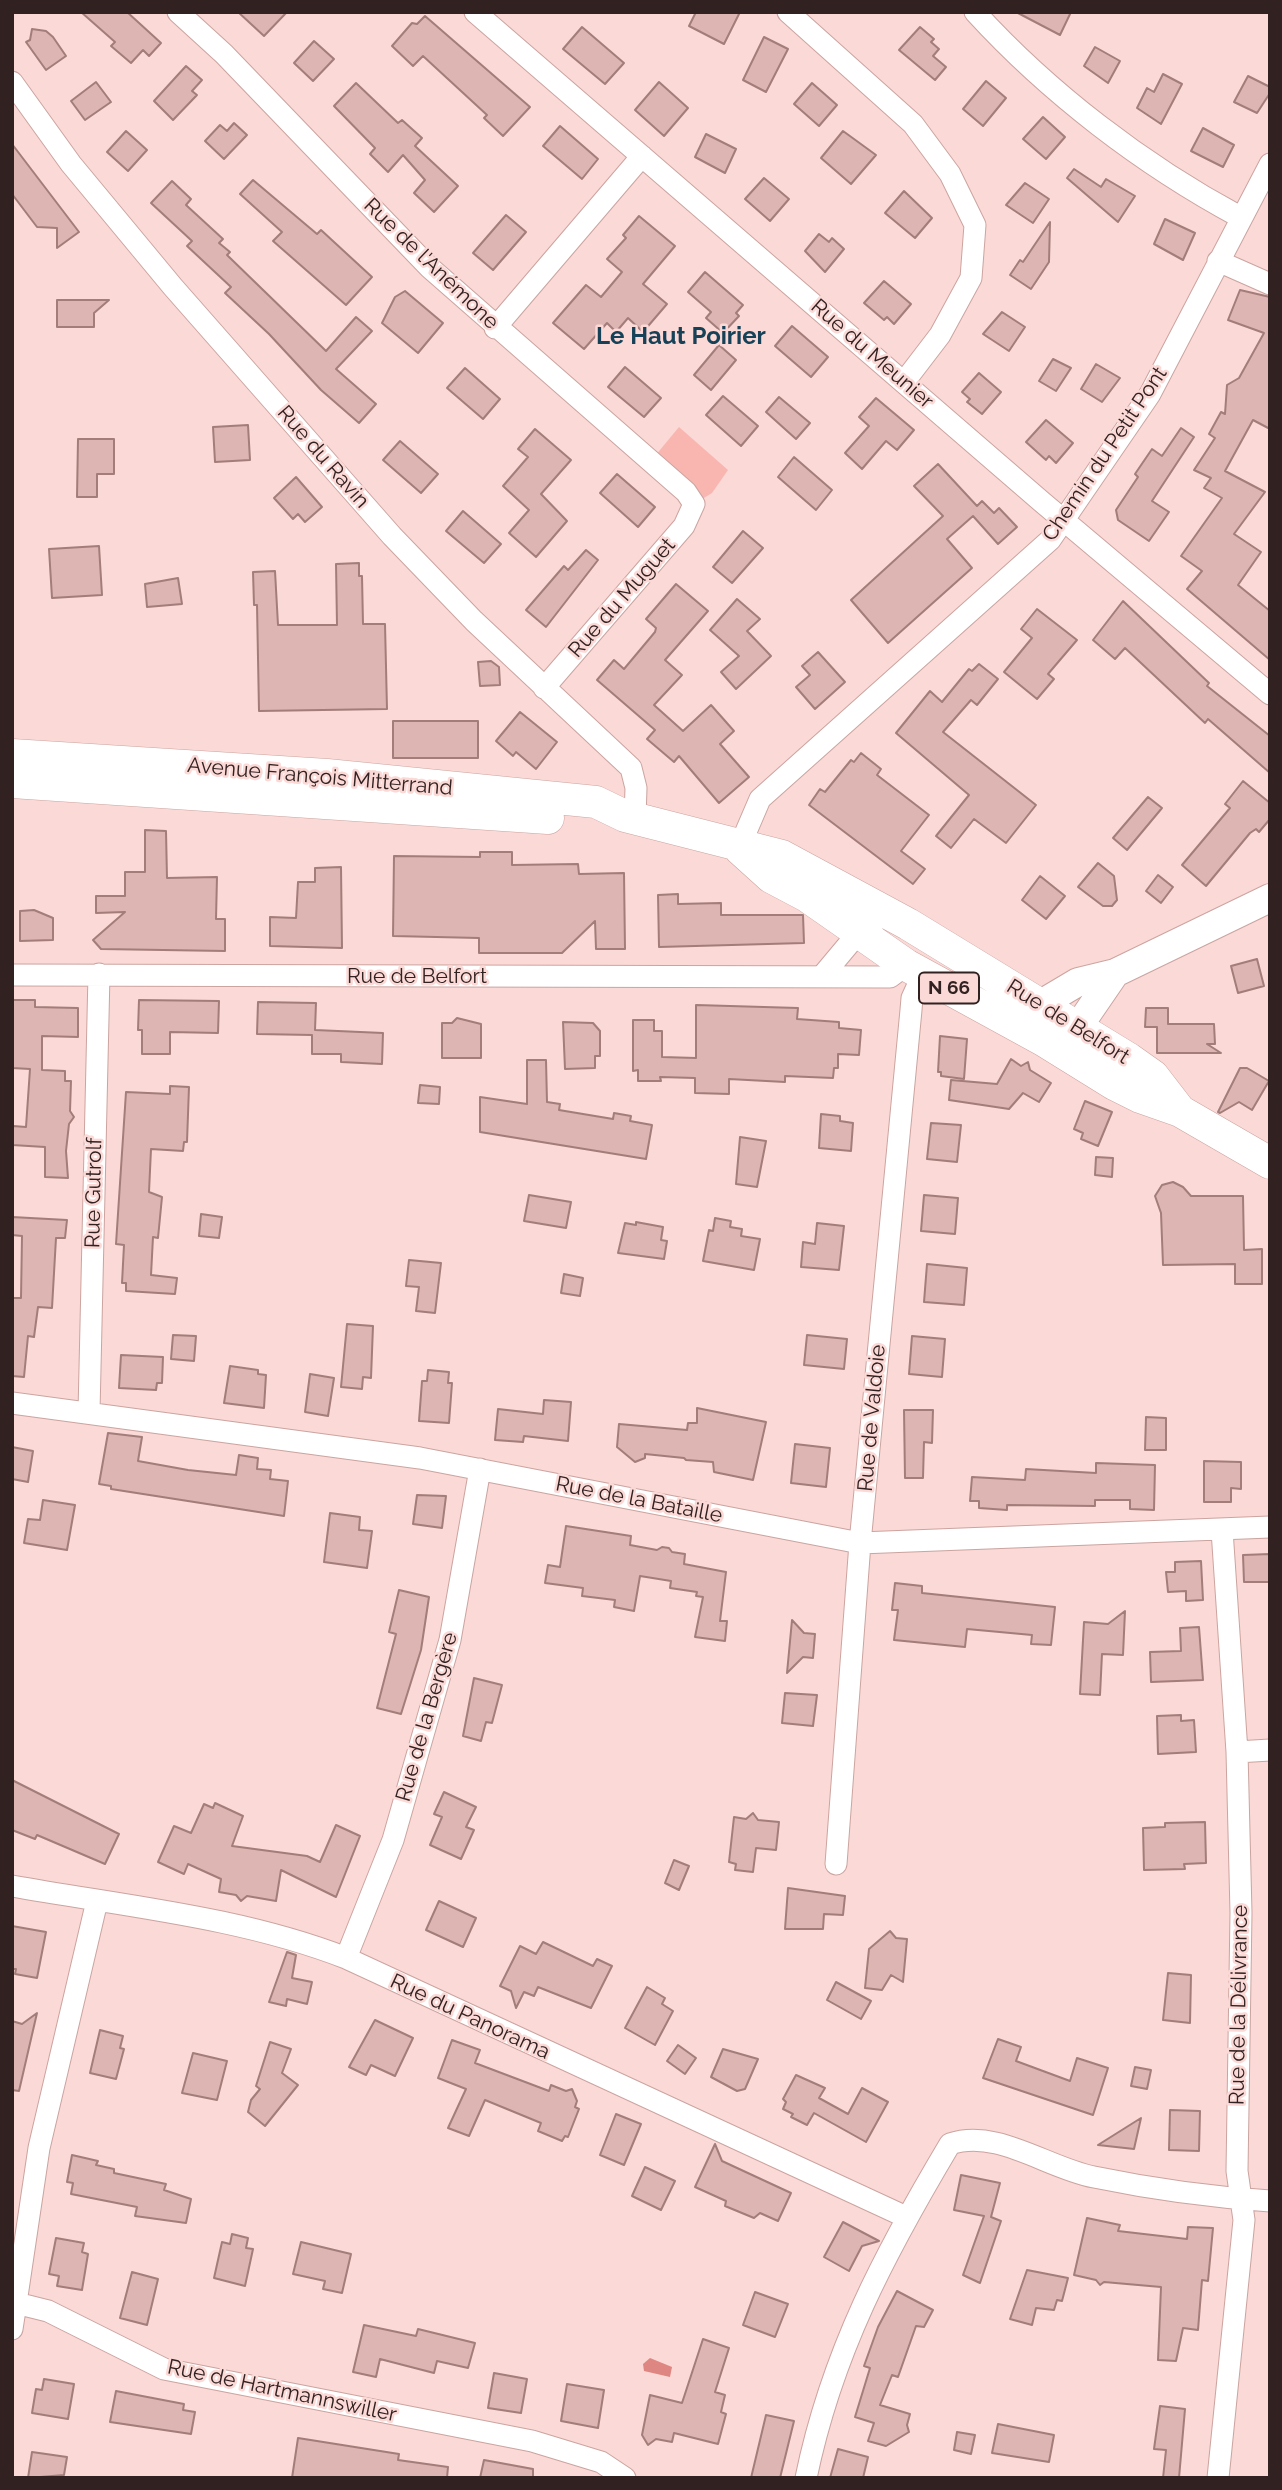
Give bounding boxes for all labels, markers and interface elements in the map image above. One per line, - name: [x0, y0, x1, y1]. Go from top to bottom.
- street label: Rue de l'Anémone: [358, 193, 504, 335]
- street label: Rue du Meunier: [806, 294, 938, 414]
- district label: Le Haut Poirier: [596, 323, 766, 351]
- street label: Chemin du Petit Pont: [1037, 362, 1173, 546]
- street label: Rue du Ravin: [272, 401, 374, 513]
- street label: Rue du Muguet: [563, 533, 681, 663]
- street label: Avenue François Mitterrand: [186, 753, 454, 801]
- street label: Rue de Belfort: [347, 964, 487, 990]
- road number: N 66: [919, 972, 979, 1004]
- street label: Rue de Belfort: [1002, 974, 1134, 1070]
- street label: Rue Gutrolf: [80, 1138, 108, 1248]
- street label: Rue de Valdoie: [853, 1344, 891, 1492]
- street label: Rue de la Bataille: [554, 1471, 724, 1529]
- street label: Rue de la Bergère: [391, 1629, 463, 1805]
- street label: Rue de la Délivrance: [1225, 1905, 1253, 2105]
- street label: Rue du Panorama: [386, 1969, 554, 2065]
- street label: Rue de Hartmannswiller: [165, 2354, 399, 2428]

